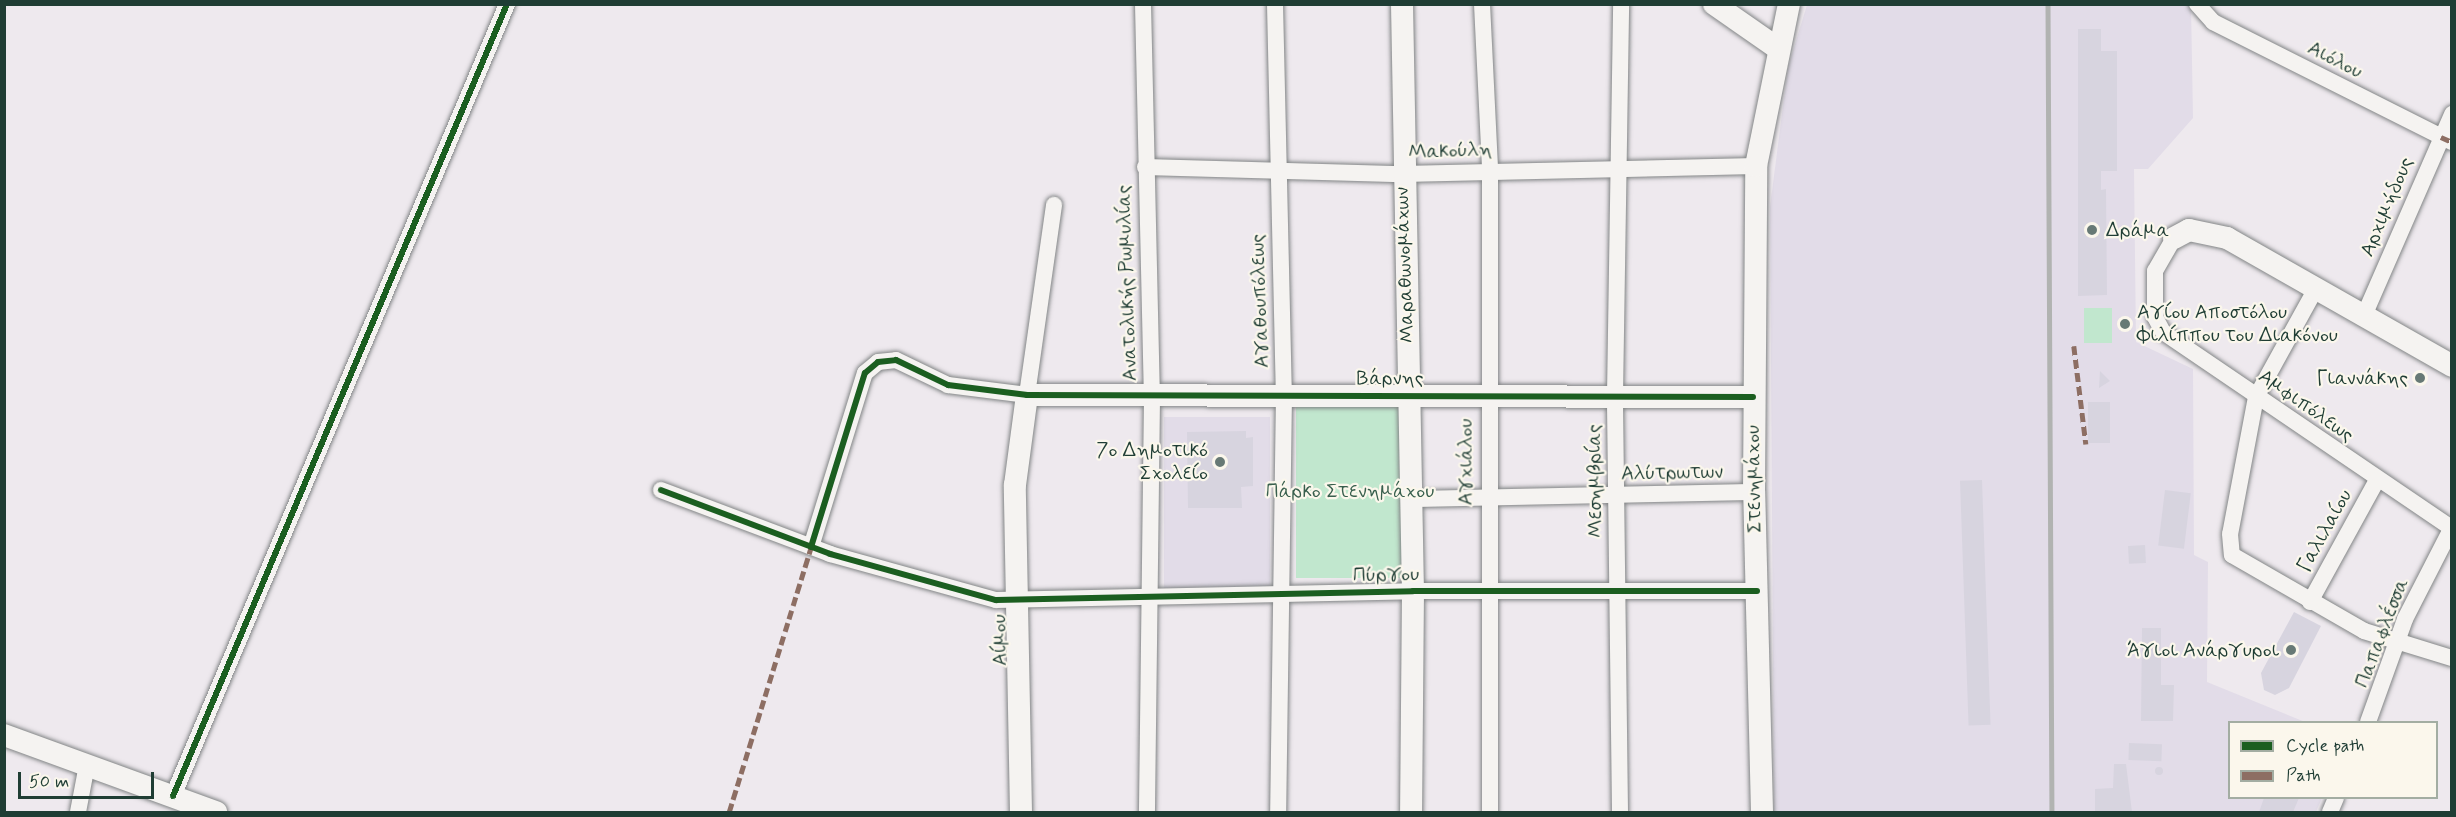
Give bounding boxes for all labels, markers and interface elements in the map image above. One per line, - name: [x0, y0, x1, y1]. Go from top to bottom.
- street label: Αιόλου: [2304, 36, 2366, 84]
- street label: Μακούλη: [1408, 138, 1492, 164]
- street label: Αρχιμήδους: [2355, 154, 2419, 260]
- street label: Ανατολικής Ρωμυλίας: [1112, 185, 1142, 381]
- street label: Μαραθωνομάχων: [1390, 186, 1420, 344]
- place label: Δράμα: [2106, 218, 2169, 242]
- marker: Δράμα: [2083, 221, 2101, 239]
- street label: Αγαθουπόλεως: [1246, 234, 1274, 368]
- place label: Αγίου Αποστόλου Φιλίππου του Διακόνου: [2137, 300, 2338, 347]
- marker: Αγίου Αποστόλου Φιλίππου του Διακόνου: [2118, 317, 2132, 331]
- street label: Αμφιπόλεως: [2254, 364, 2358, 448]
- street label: Βάρνης: [1357, 366, 1423, 390]
- place label: Γιαννάκης: [2316, 366, 2408, 390]
- marker: Γιαννάκης: [2413, 371, 2427, 385]
- street label: Αγχιάλου: [1454, 419, 1478, 505]
- street label: Μεσημβρίας: [1582, 424, 1608, 538]
- street label: Στενημάχου: [1741, 425, 1767, 533]
- place label: 7ο Δημοτικό Σχολείο: [1096, 438, 1208, 485]
- marker: 7ο Δημοτικό Σχολείο: [1213, 455, 1227, 469]
- street label: Αλύτρωτων: [1621, 460, 1723, 486]
- park label: Πάρκο Στενημάχου: [1266, 479, 1434, 503]
- street label: Γαλιλαίου: [2292, 485, 2358, 577]
- street label: Πύργου: [1353, 562, 1419, 588]
- street label: Παπαφλέσσα: [2350, 575, 2414, 691]
- street label: Αίμου: [988, 614, 1012, 666]
- place label: Άγιοι Ανάργυροι: [2127, 638, 2279, 662]
- marker: Άγιοι Ανάργυροι: [2284, 643, 2298, 657]
- legend: [2228, 721, 2438, 799]
- text: Cycle path: [2286, 734, 2364, 758]
- scale bar: [21, 760, 158, 798]
- text: Path: [2286, 764, 2321, 788]
- text: 50 m: [29, 770, 69, 794]

